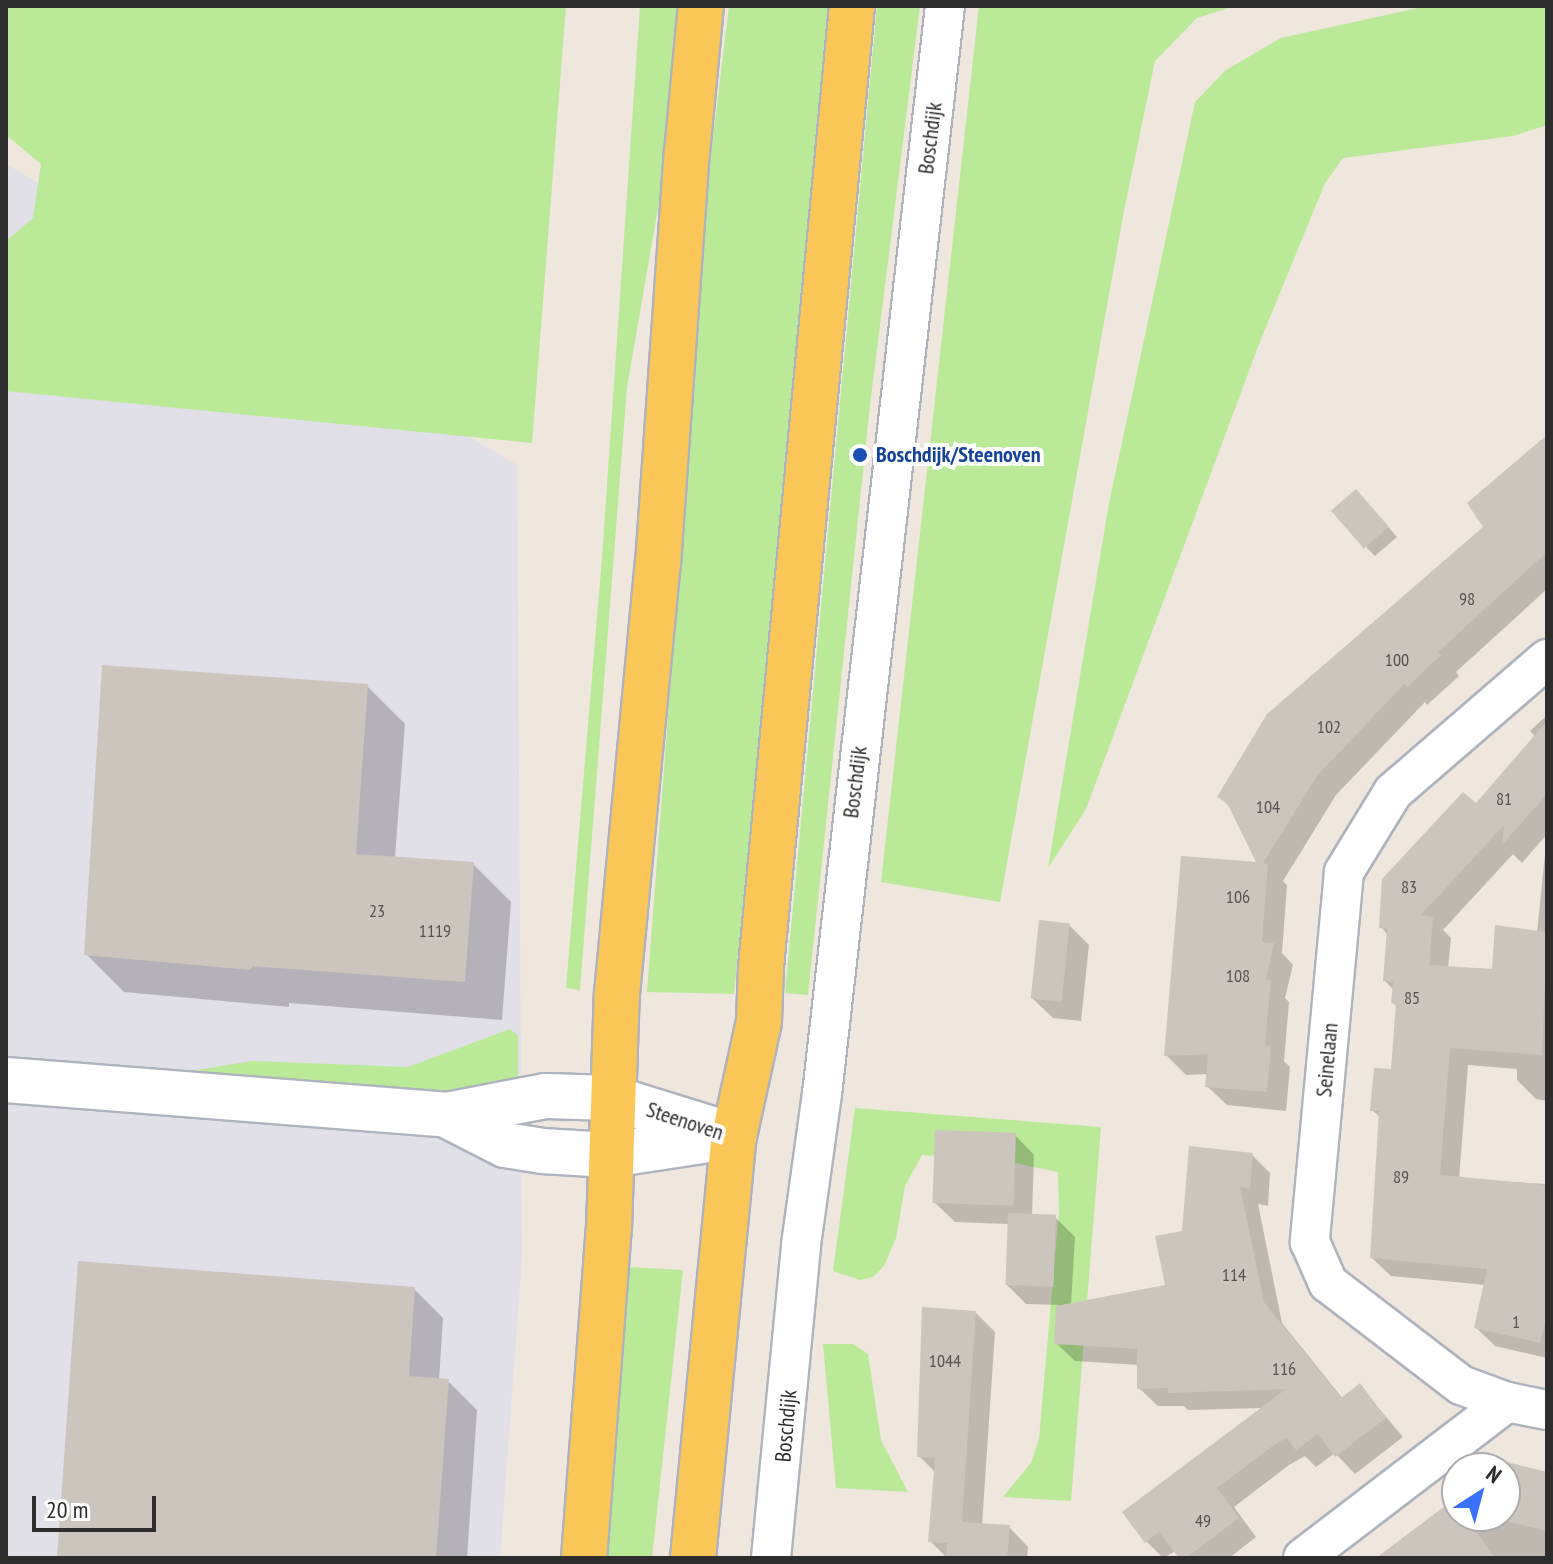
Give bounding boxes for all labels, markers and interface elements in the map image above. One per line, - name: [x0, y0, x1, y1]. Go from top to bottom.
- street label: Boschdijk: [912, 100, 948, 176]
- place label: Boschdijk/Steenoven: [876, 442, 1041, 468]
- marker: Boschdijk/Steenoven: [851, 446, 869, 464]
- house number: 98: [1459, 588, 1475, 610]
- house number: 100: [1385, 649, 1409, 671]
- house number: 102: [1317, 716, 1341, 738]
- street label: Boschdijk: [837, 744, 873, 820]
- house number: 81: [1496, 788, 1512, 810]
- house number: 104: [1256, 796, 1280, 818]
- house number: 83: [1401, 876, 1417, 898]
- house number: 106: [1226, 886, 1250, 908]
- house number: 23: [369, 900, 385, 922]
- house number: 1119: [419, 920, 451, 942]
- house number: 108: [1226, 965, 1250, 987]
- house number: 85: [1404, 987, 1420, 1009]
- street label: Seinelaan: [1311, 1022, 1343, 1098]
- street label: Steenoven: [643, 1096, 727, 1146]
- house number: 89: [1393, 1166, 1409, 1188]
- house number: 114: [1222, 1264, 1246, 1286]
- house number: 1: [1512, 1311, 1520, 1333]
- house number: 1044: [929, 1350, 961, 1372]
- house number: 116: [1272, 1358, 1296, 1380]
- street label: Boschdijk: [770, 1389, 802, 1463]
- north arrow: [1441, 1452, 1521, 1532]
- text: N: [1481, 1459, 1507, 1489]
- scale bar: [36, 1480, 160, 1530]
- text: 20 m: [46, 1494, 88, 1525]
- house number: 49: [1195, 1510, 1211, 1532]

